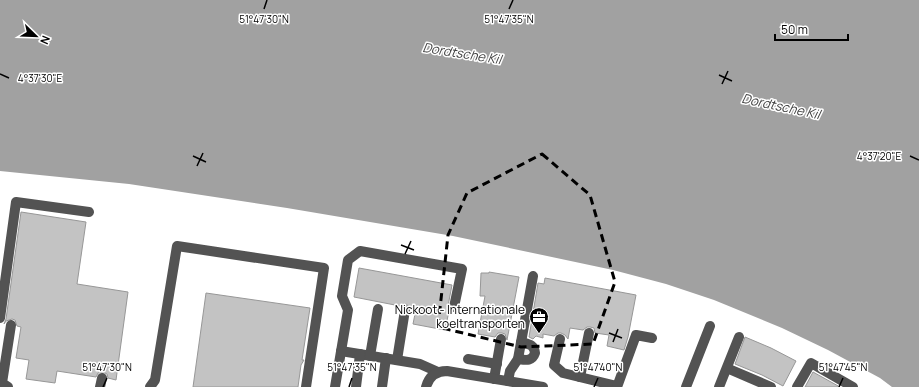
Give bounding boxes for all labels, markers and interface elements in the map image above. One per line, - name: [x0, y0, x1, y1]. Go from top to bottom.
- text: 51°47'30"N: [239, 12, 289, 26]
- text: 51°47'35"N: [484, 12, 534, 26]
- north arrow: [16, 16, 56, 56]
- scale bar: [775, 16, 848, 42]
- text: 50 m: [781, 21, 808, 38]
- text: N: [37, 34, 54, 47]
- water label: Dordtsche Kil: [421, 38, 505, 68]
- text: 4°37'30"E: [18, 71, 62, 85]
- water label: Dordtsche Kil: [740, 89, 824, 123]
- text: 4°37'20"E: [857, 149, 902, 163]
- place label: Nickoot - Internationale koeltransporten: [395, 301, 525, 332]
- office icon: Nickoot - Internationale koeltransporten: [528, 306, 550, 334]
- text: 51°47'30"N: [82, 360, 132, 374]
- text: 51°47'35"N: [327, 360, 377, 374]
- text: 51°47'40"N: [574, 360, 623, 374]
- text: 51°47'45"N: [819, 360, 867, 374]

